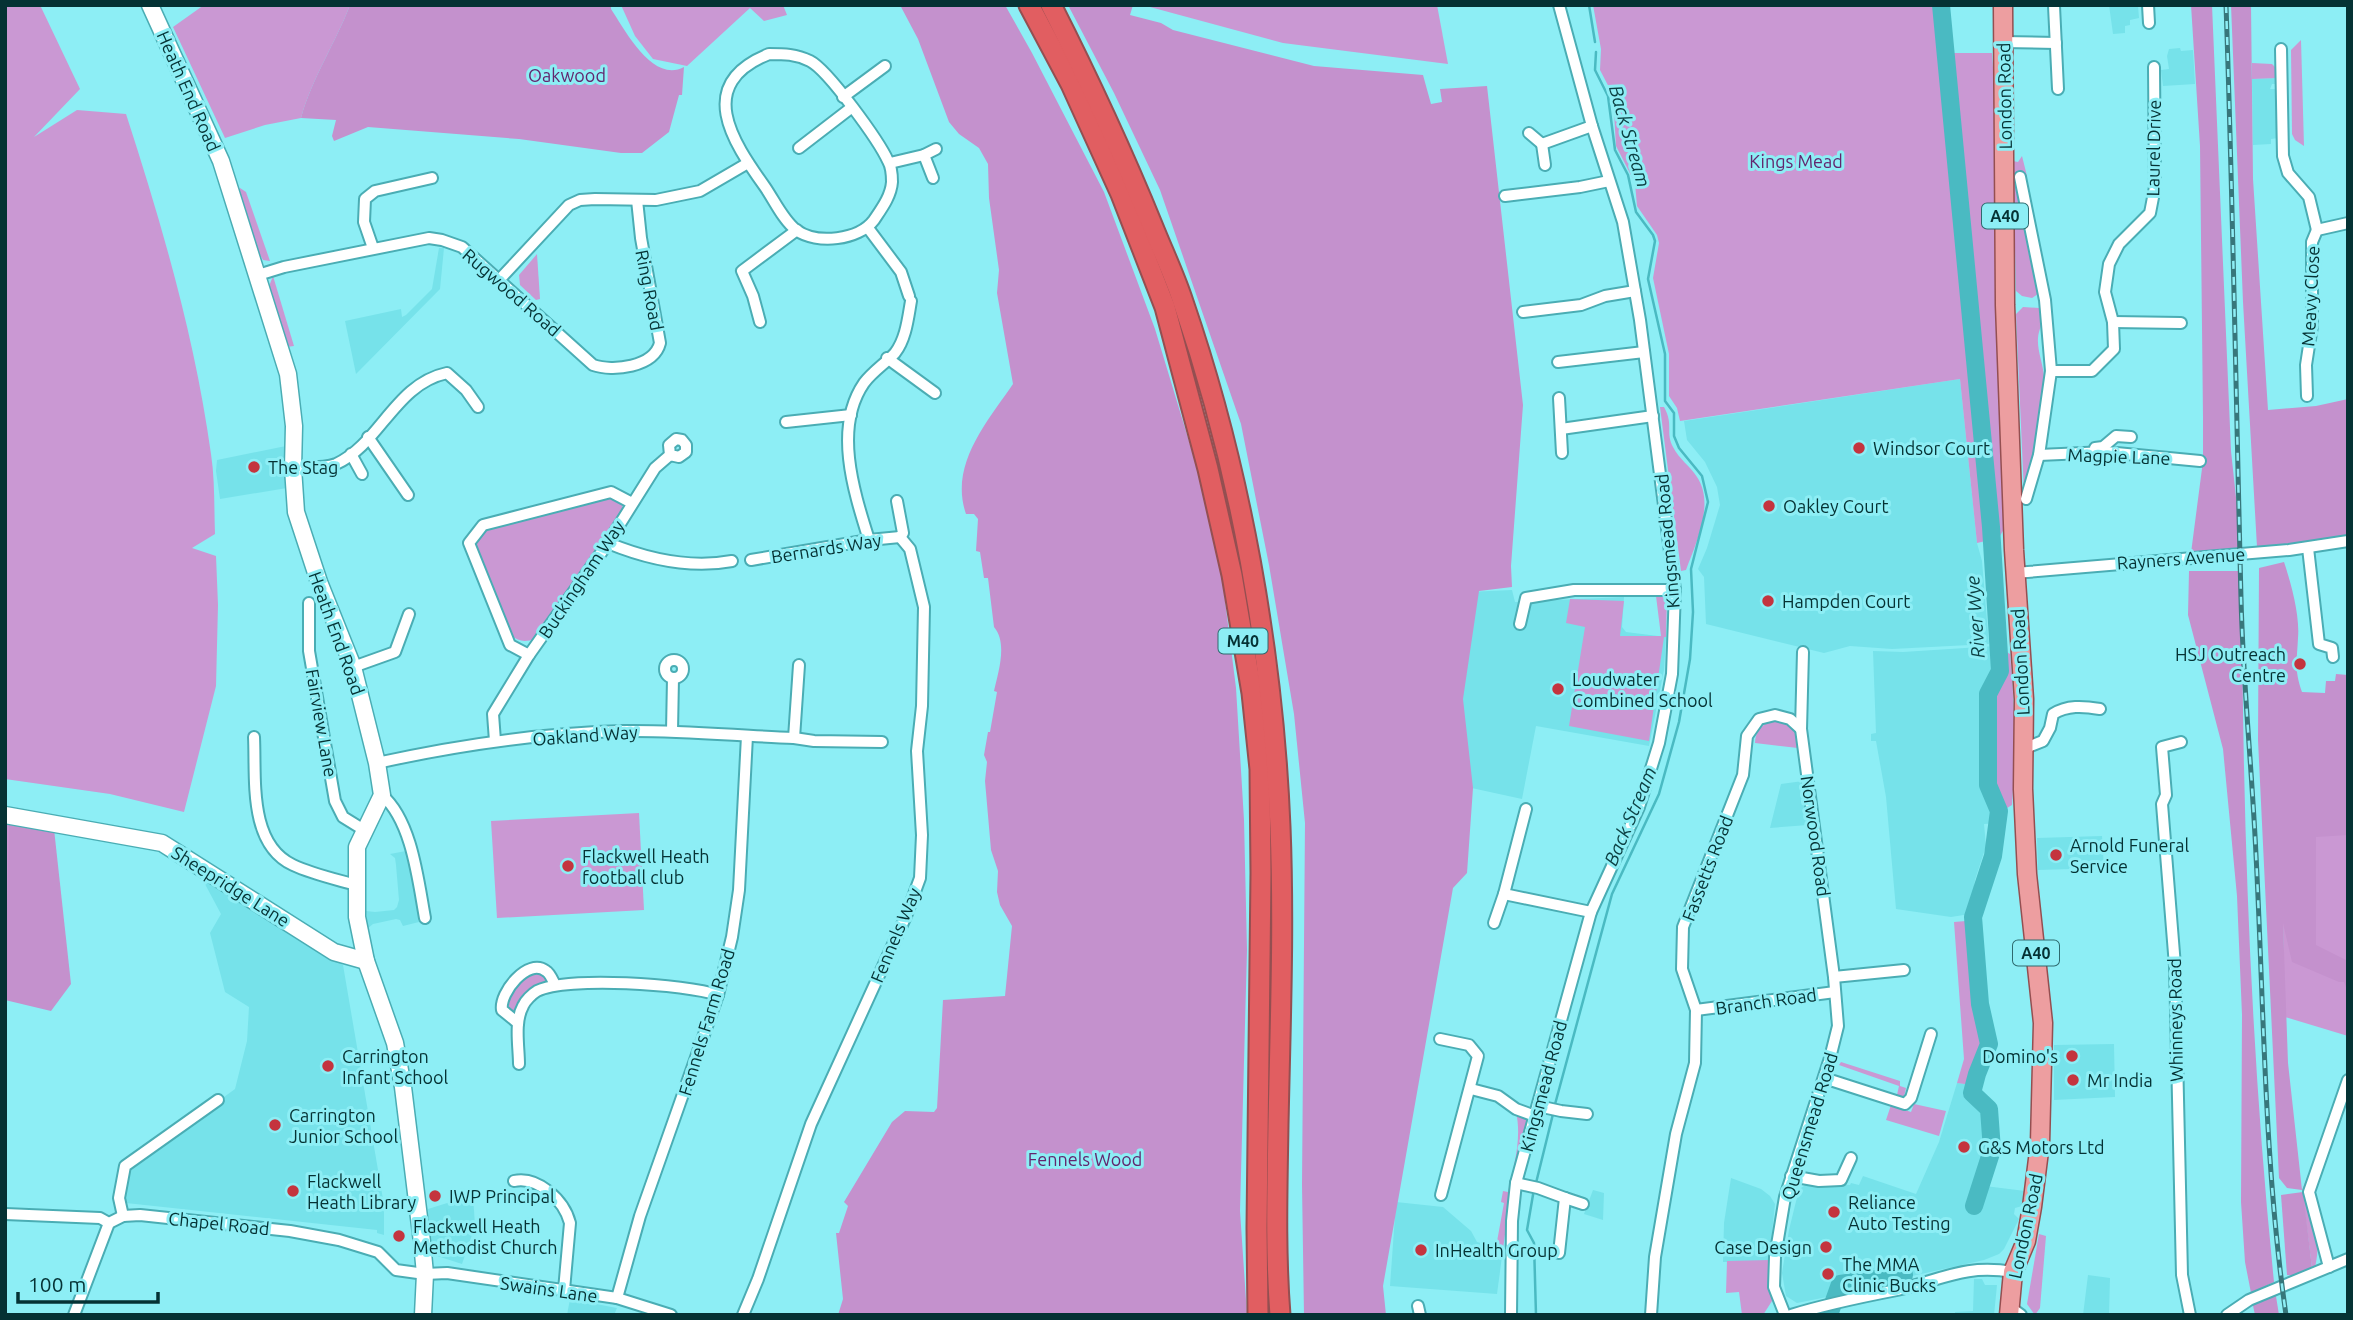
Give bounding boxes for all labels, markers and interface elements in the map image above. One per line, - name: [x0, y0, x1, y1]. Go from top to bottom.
- street label: Heath End Road: [153, 28, 225, 154]
- street label: London Road: [1993, 42, 2015, 150]
- park label: Oakwood: [528, 65, 606, 85]
- water label: Back Stream: [1605, 82, 1655, 190]
- street label: Laurel Drive: [2142, 99, 2164, 197]
- park label: Kings Mead: [1749, 151, 1843, 171]
- road number: A40: [1982, 204, 2028, 229]
- street label: Rugwood Road: [459, 244, 565, 340]
- street label: Meavy Close: [2297, 245, 2323, 347]
- street label: Ring Road: [632, 248, 668, 332]
- place label: Windsor Court: [1873, 438, 1990, 458]
- marker: Windsor Court: [1851, 440, 1867, 456]
- street label: Magpie Lane: [2067, 444, 2171, 468]
- place label: The Stag: [268, 457, 338, 477]
- marker: The Stag: [246, 459, 262, 475]
- street label: Kingsmead Road: [1651, 473, 1683, 609]
- place label: Oakley Court: [1783, 496, 1888, 516]
- marker: Oakley Court: [1761, 498, 1777, 514]
- street label: Buckingham Way: [534, 516, 628, 642]
- street label: Bernards Way: [770, 529, 883, 567]
- street label: Rayners Avenue: [2116, 544, 2246, 572]
- street label: Heath End Road: [305, 569, 369, 697]
- water label: River Wye: [1961, 575, 1989, 659]
- place label: Hampden Court: [1782, 591, 1910, 611]
- marker: Hampden Court: [1760, 593, 1776, 609]
- street label: London Road: [2007, 608, 2033, 716]
- road number: M40: [1218, 628, 1268, 654]
- place label: HSJ Outreach Centre: [2175, 644, 2286, 685]
- marker: HSJ Outreach Centre: [2292, 656, 2308, 672]
- street label: Fairview Lane: [303, 667, 341, 779]
- place label: Loudwater Combined School: [1572, 669, 1713, 710]
- marker: Loudwater Combined School: [1550, 681, 1566, 697]
- street label: Oakland Way: [532, 721, 639, 749]
- water label: Back Stream: [1599, 763, 1661, 869]
- street label: Norwood Road: [1798, 774, 1834, 898]
- street label: Fassetts Road: [1678, 813, 1736, 923]
- place label: Arnold Funeral Service: [2070, 835, 2189, 876]
- street label: Sheepridge Lane: [168, 842, 294, 930]
- place label: Flackwell Heath football club: [582, 846, 710, 887]
- marker: Arnold Funeral Service: [2048, 847, 2064, 863]
- marker: Flackwell Heath football club: [560, 858, 576, 874]
- street label: Fennels Way: [866, 884, 924, 985]
- road number: A40: [2013, 940, 2059, 965]
- street label: Fennels Farm Road: [674, 946, 738, 1098]
- street label: Whinneys Road: [2164, 958, 2186, 1082]
- street label: Branch Road: [1714, 984, 1818, 1018]
- street label: Kingsmead Road: [1516, 1018, 1570, 1154]
- place label: Carrington Infant School: [342, 1046, 449, 1087]
- place label: Domino's: [1982, 1046, 2058, 1066]
- marker: Domino's: [2064, 1048, 2080, 1064]
- street label: Queensmead Road: [1777, 1050, 1842, 1202]
- marker: Carrington Infant School: [320, 1058, 336, 1074]
- place label: Mr India: [2087, 1070, 2153, 1090]
- marker: Mr India: [2065, 1072, 2081, 1088]
- place label: Carrington Junior School: [289, 1105, 398, 1146]
- marker: Carrington Junior School: [267, 1117, 283, 1133]
- place label: G&S Motors Ltd: [1978, 1137, 2105, 1157]
- marker: G&S Motors Ltd: [1956, 1139, 1972, 1155]
- park label: Fennels Wood: [1028, 1149, 1142, 1169]
- place label: Flackwell Heath Library: [307, 1171, 417, 1212]
- street label: London Road: [2004, 1172, 2046, 1280]
- marker: Flackwell Heath Library: [285, 1183, 301, 1199]
- place label: IWP Principal: [449, 1186, 555, 1206]
- marker: IWP Principal: [427, 1188, 443, 1204]
- place label: Reliance Auto Testing: [1848, 1192, 1951, 1233]
- marker: Reliance Auto Testing: [1826, 1204, 1842, 1220]
- street label: Chapel Road: [168, 1208, 270, 1238]
- place label: Flackwell Heath Methodist Church: [413, 1216, 557, 1257]
- marker: Flackwell Heath Methodist Church: [391, 1228, 407, 1244]
- place label: Case Design: [1714, 1237, 1812, 1257]
- marker: Case Design: [1818, 1239, 1834, 1255]
- place label: InHealth Group: [1435, 1240, 1558, 1260]
- marker: InHealth Group: [1413, 1242, 1429, 1258]
- place label: The MMA Clinic Bucks: [1842, 1254, 1936, 1295]
- scale bar: [18, 1260, 158, 1304]
- marker: The MMA Clinic Bucks: [1820, 1266, 1836, 1282]
- text: 100 m: [28, 1272, 86, 1296]
- street label: Swains Lane: [499, 1272, 599, 1306]

